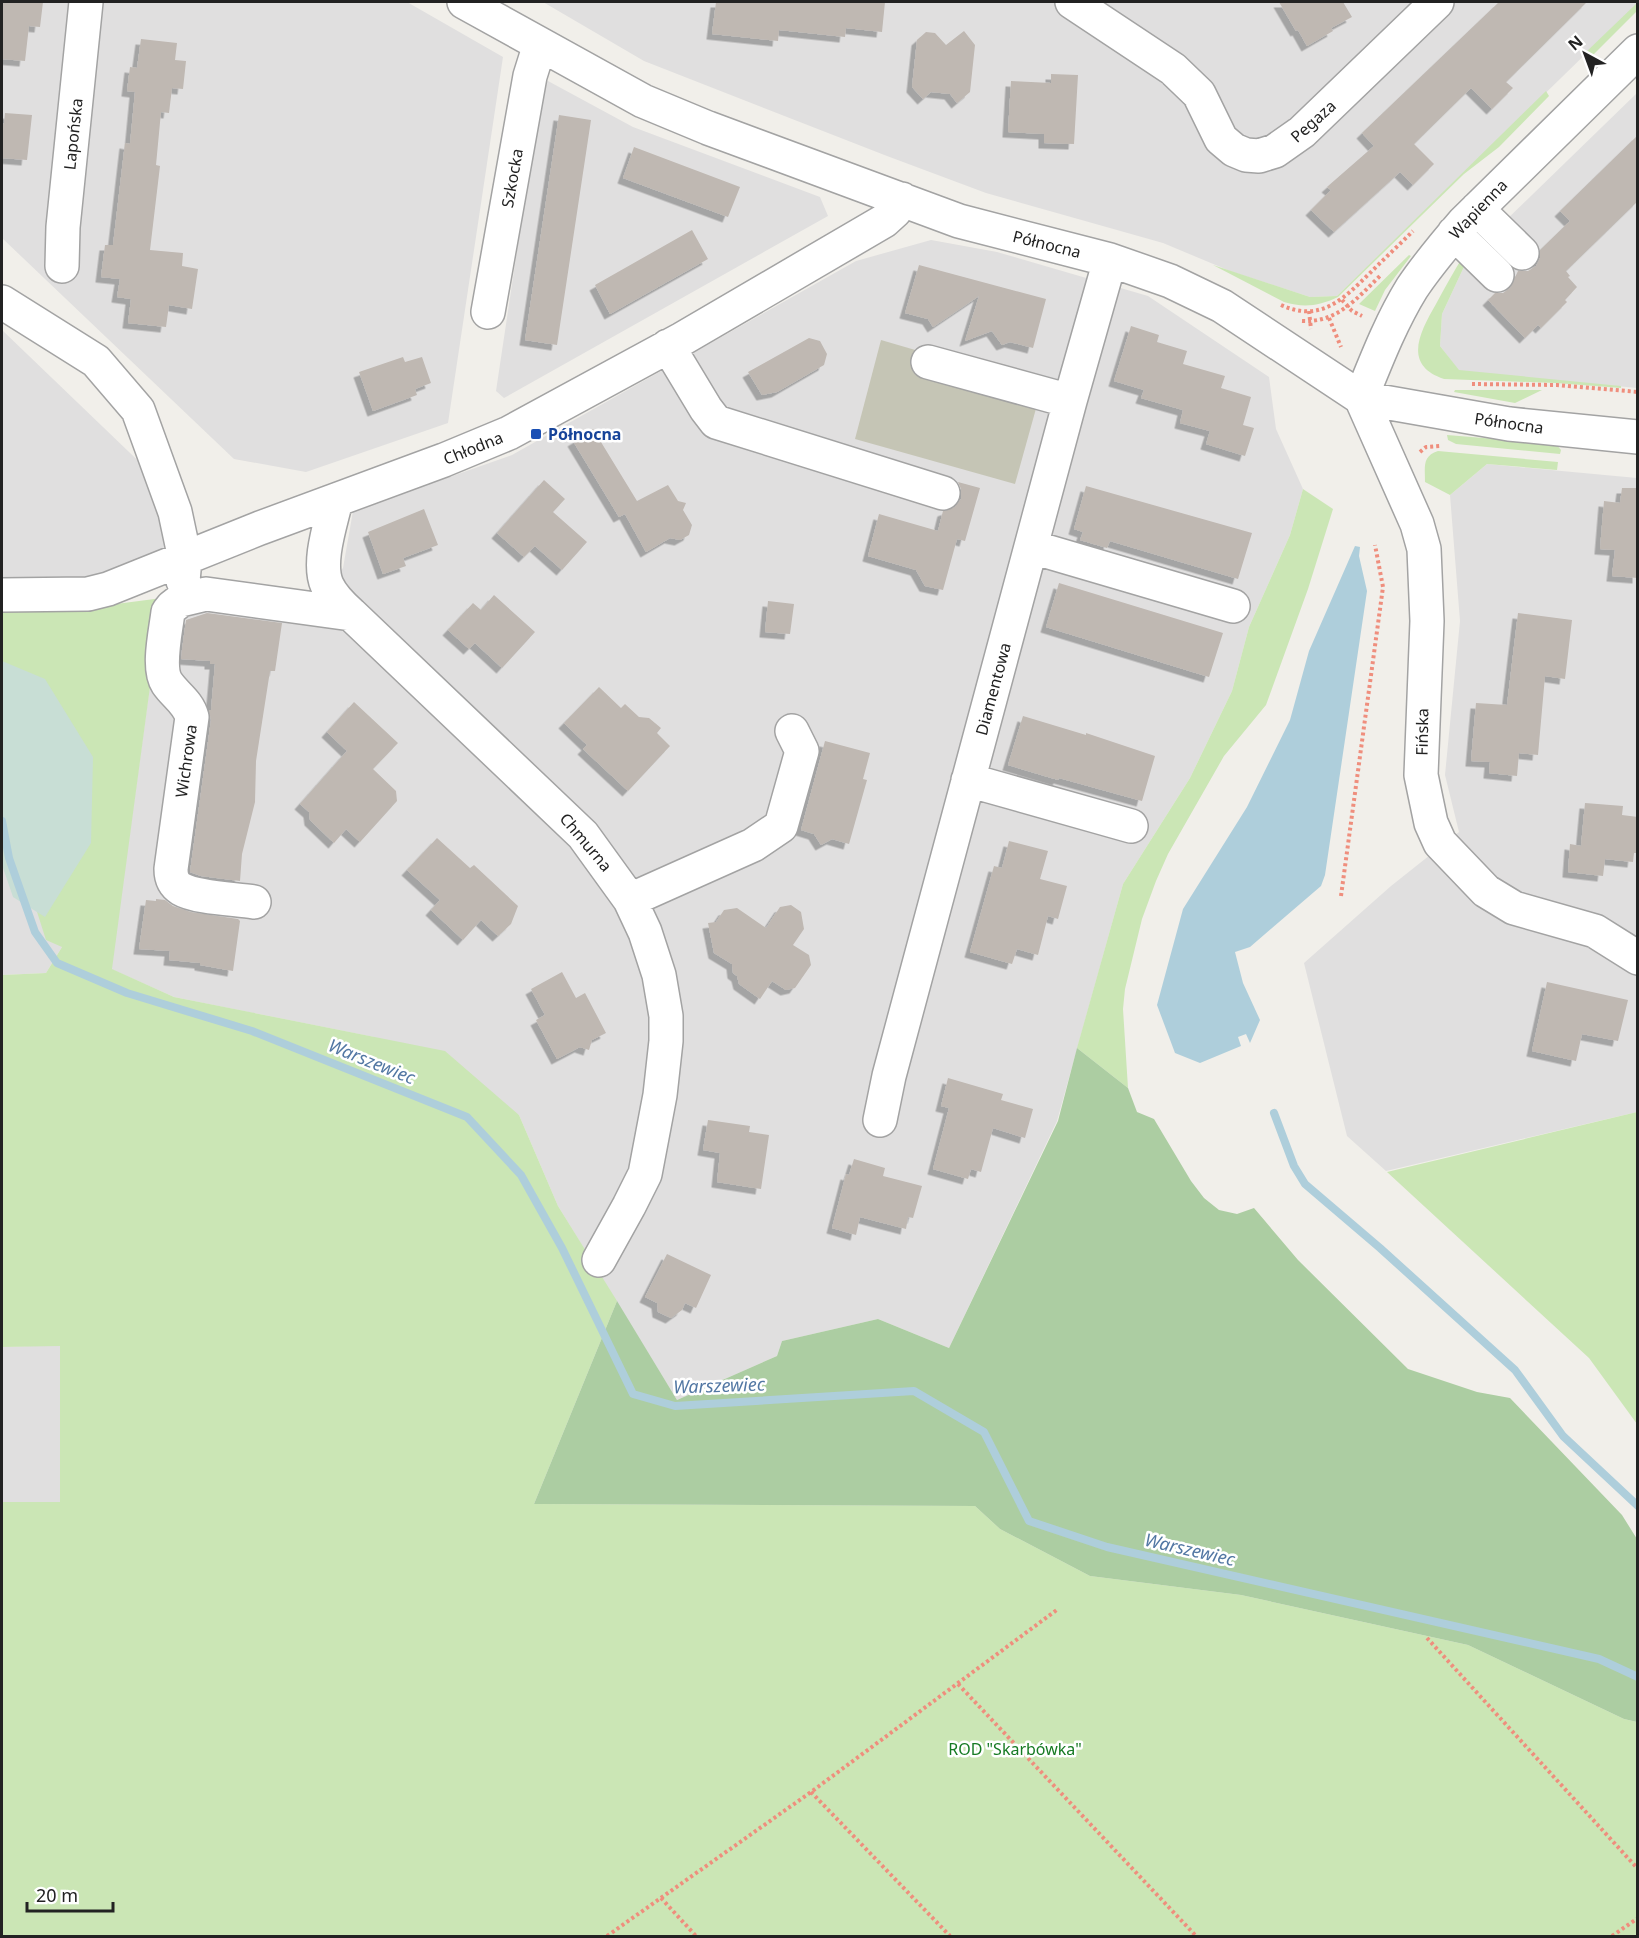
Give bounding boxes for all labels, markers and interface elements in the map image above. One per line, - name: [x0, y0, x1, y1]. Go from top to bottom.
- north arrow: [1555, 24, 1615, 84]
- text: N: [1563, 30, 1587, 55]
- street label: Pegaza: [1286, 95, 1340, 147]
- street label: Lapońska: [58, 97, 88, 171]
- street label: Szkocka: [496, 147, 528, 209]
- street label: Wapienna: [1444, 174, 1512, 244]
- street label: Północna: [1011, 225, 1083, 263]
- street label: Północna: [1473, 407, 1545, 439]
- place label: Północna: [548, 423, 621, 445]
- street label: Chłodna: [440, 426, 506, 470]
- marker: Północna: [529, 427, 543, 441]
- street label: Diamentowa: [970, 640, 1016, 738]
- street label: Fińska: [1411, 708, 1433, 756]
- street label: Wichrowa: [170, 723, 202, 799]
- street label: Chmurna: [555, 808, 617, 876]
- water label: Warszewiec: [325, 1033, 420, 1090]
- water label: Warszewiec: [673, 1371, 766, 1399]
- water label: Warszewiec: [1143, 1527, 1238, 1571]
- park label: ROD "Skarbówka": [948, 1738, 1082, 1760]
- scale bar: [27, 1875, 112, 1913]
- text: 20 m: [36, 1883, 78, 1907]

